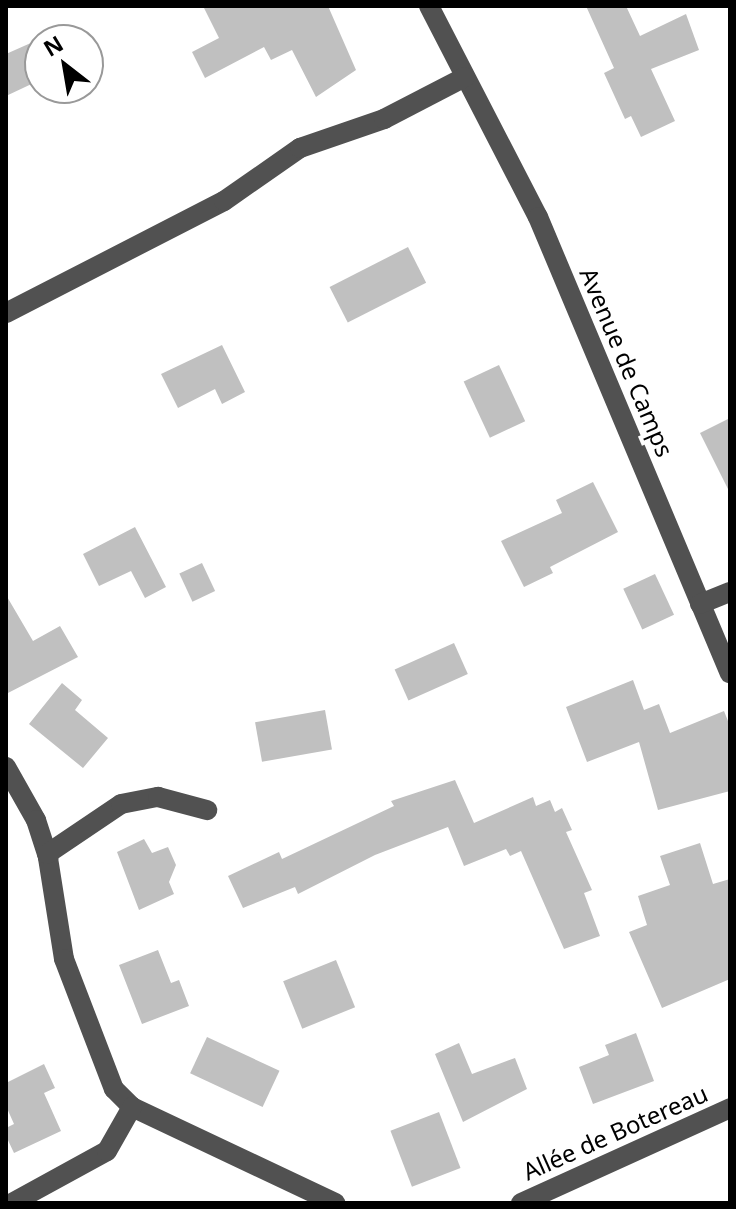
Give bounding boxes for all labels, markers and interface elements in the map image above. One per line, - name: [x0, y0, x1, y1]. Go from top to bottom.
- north arrow: [24, 24, 104, 104]
- text: N: [37, 28, 68, 63]
- street label: Avenue de Camps: [574, 263, 680, 461]
- street label: Allée de Botereau: [518, 1078, 712, 1186]

